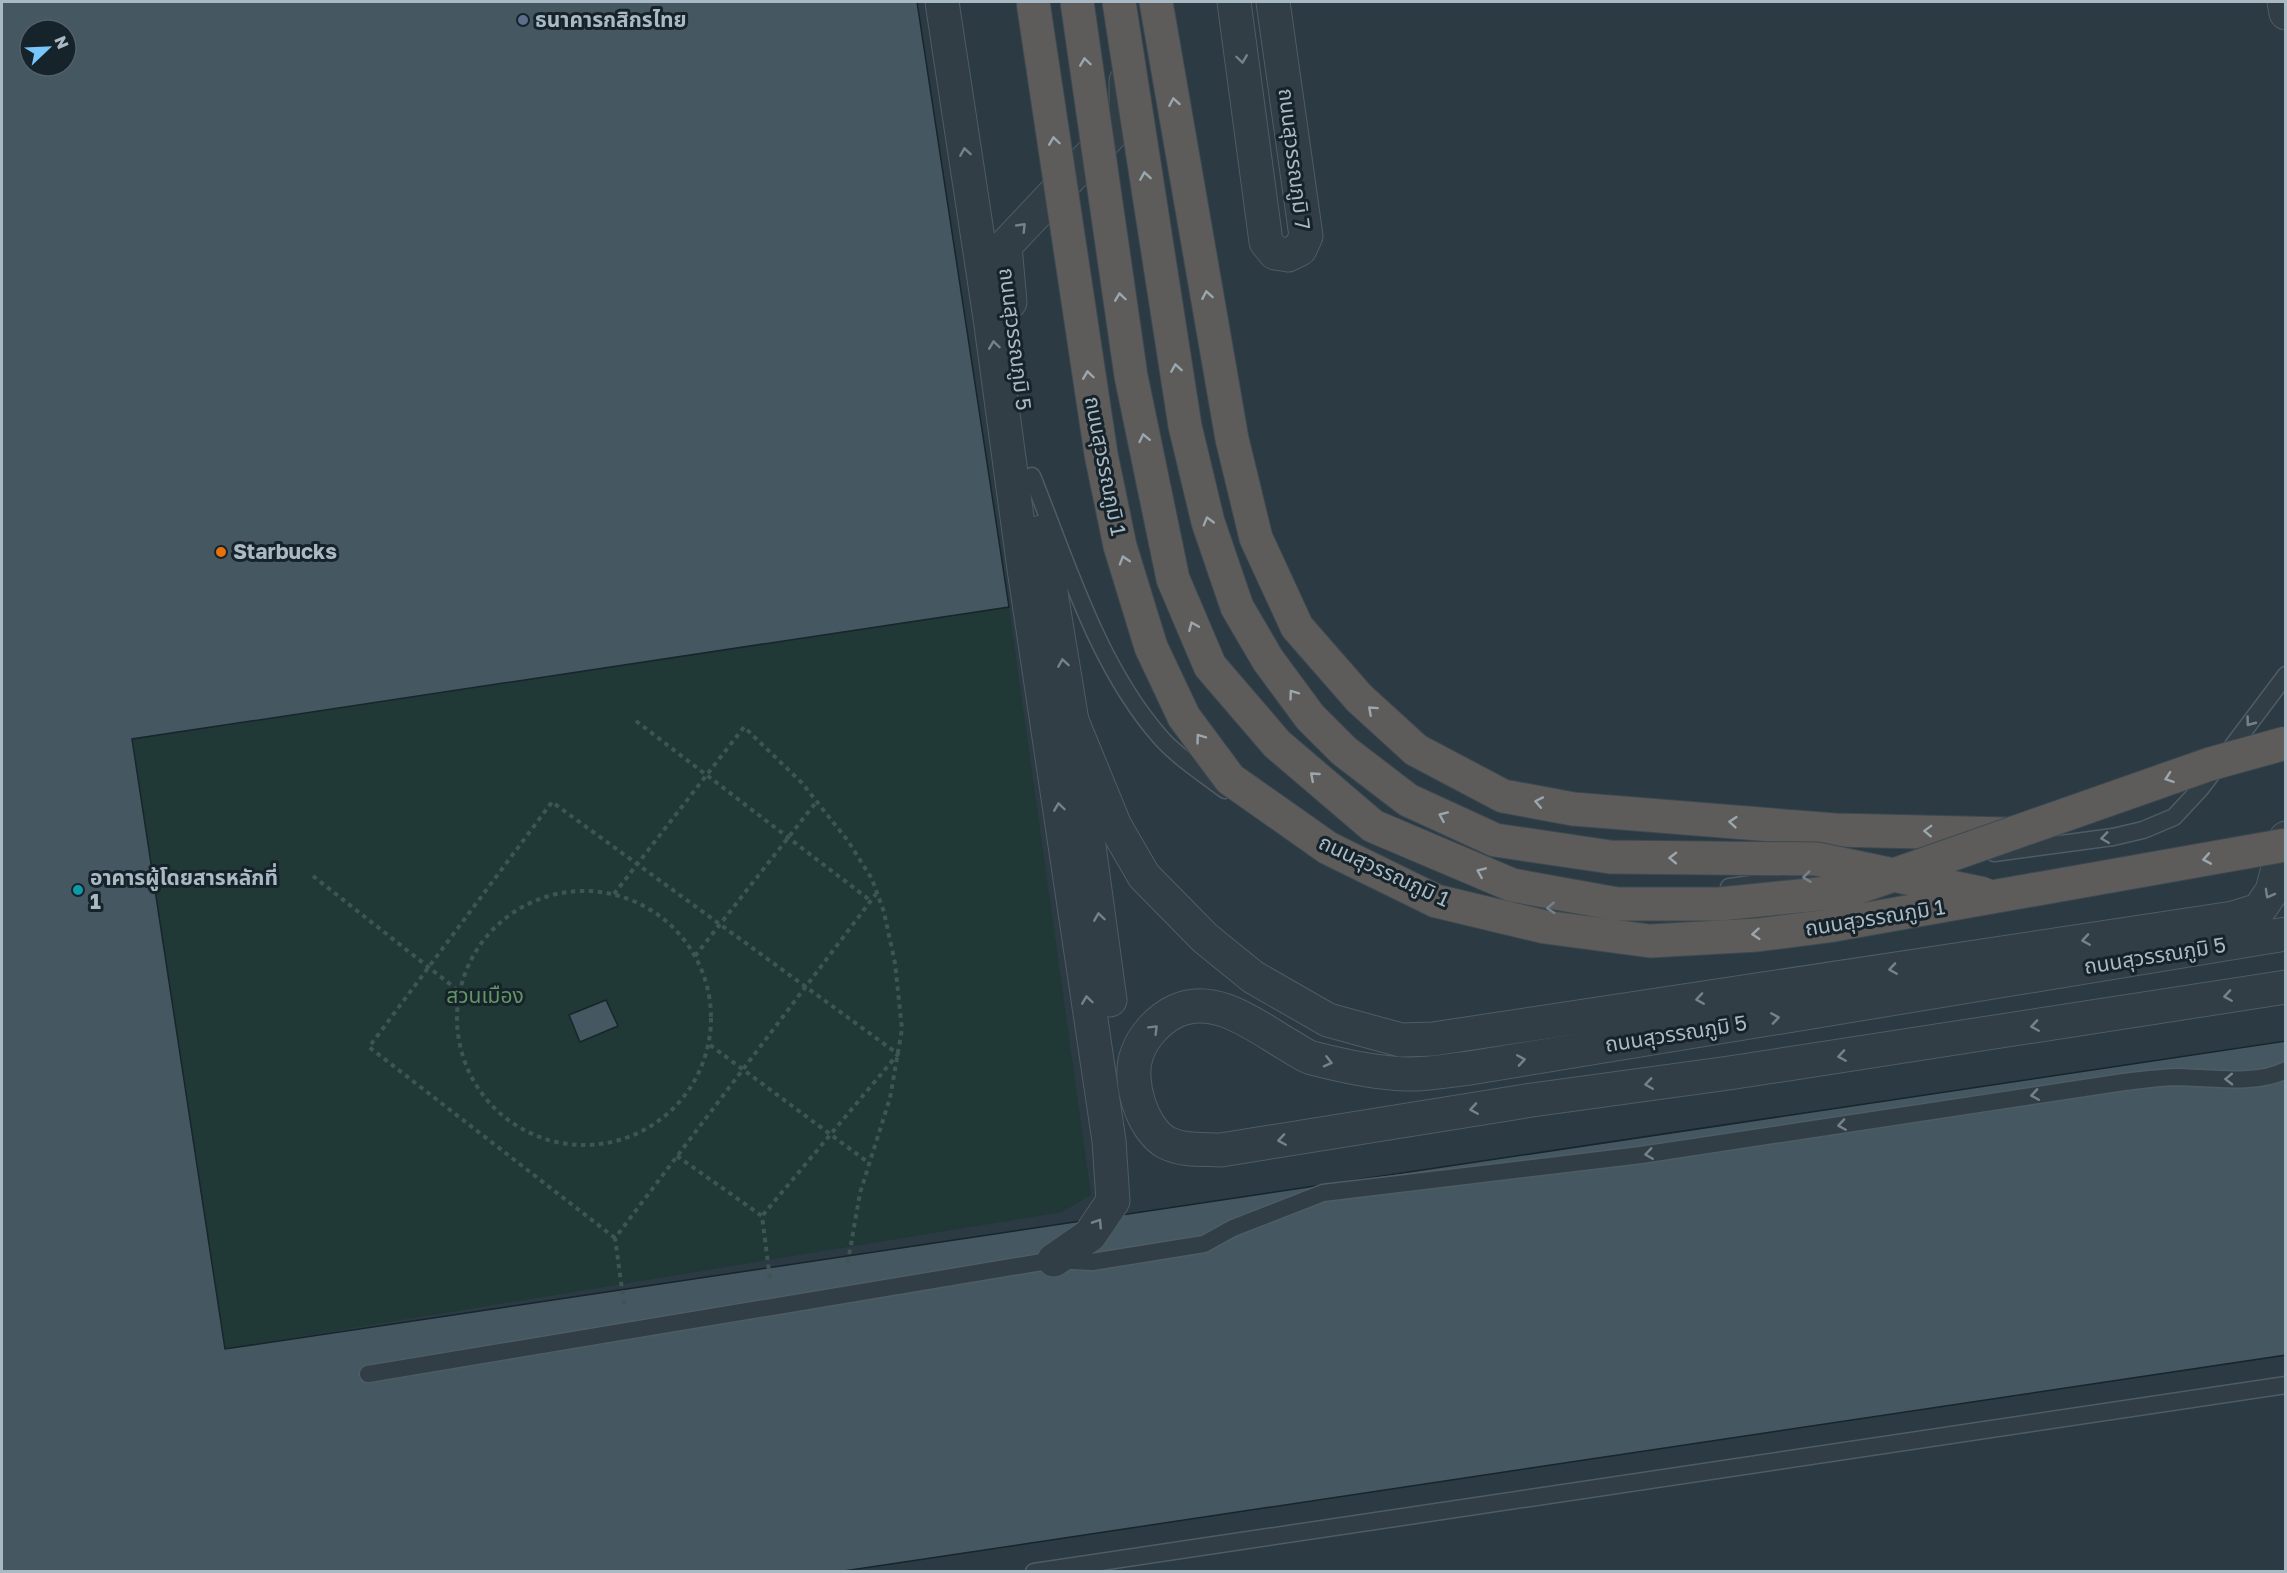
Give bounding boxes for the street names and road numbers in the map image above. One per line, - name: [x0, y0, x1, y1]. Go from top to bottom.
- street label: ถนนสุวรรณภูมิ 7: [1272, 87, 1317, 231]
- street label: ถนนสุวรรณภูมิ 5: [993, 266, 1038, 412]
- street label: ถนนสุวรรณภูมิ 1: [1079, 394, 1132, 538]
- street label: ถนนสุวรรณภูมิ 1: [1314, 828, 1454, 913]
- street label: ถนนสุวรรณภูมิ 1: [1803, 893, 1947, 942]
- street label: ถนนสุวรรณภูมิ 5: [2082, 931, 2228, 980]
- street label: ถนนสุวรรณภูมิ 5: [1603, 1009, 1749, 1058]

